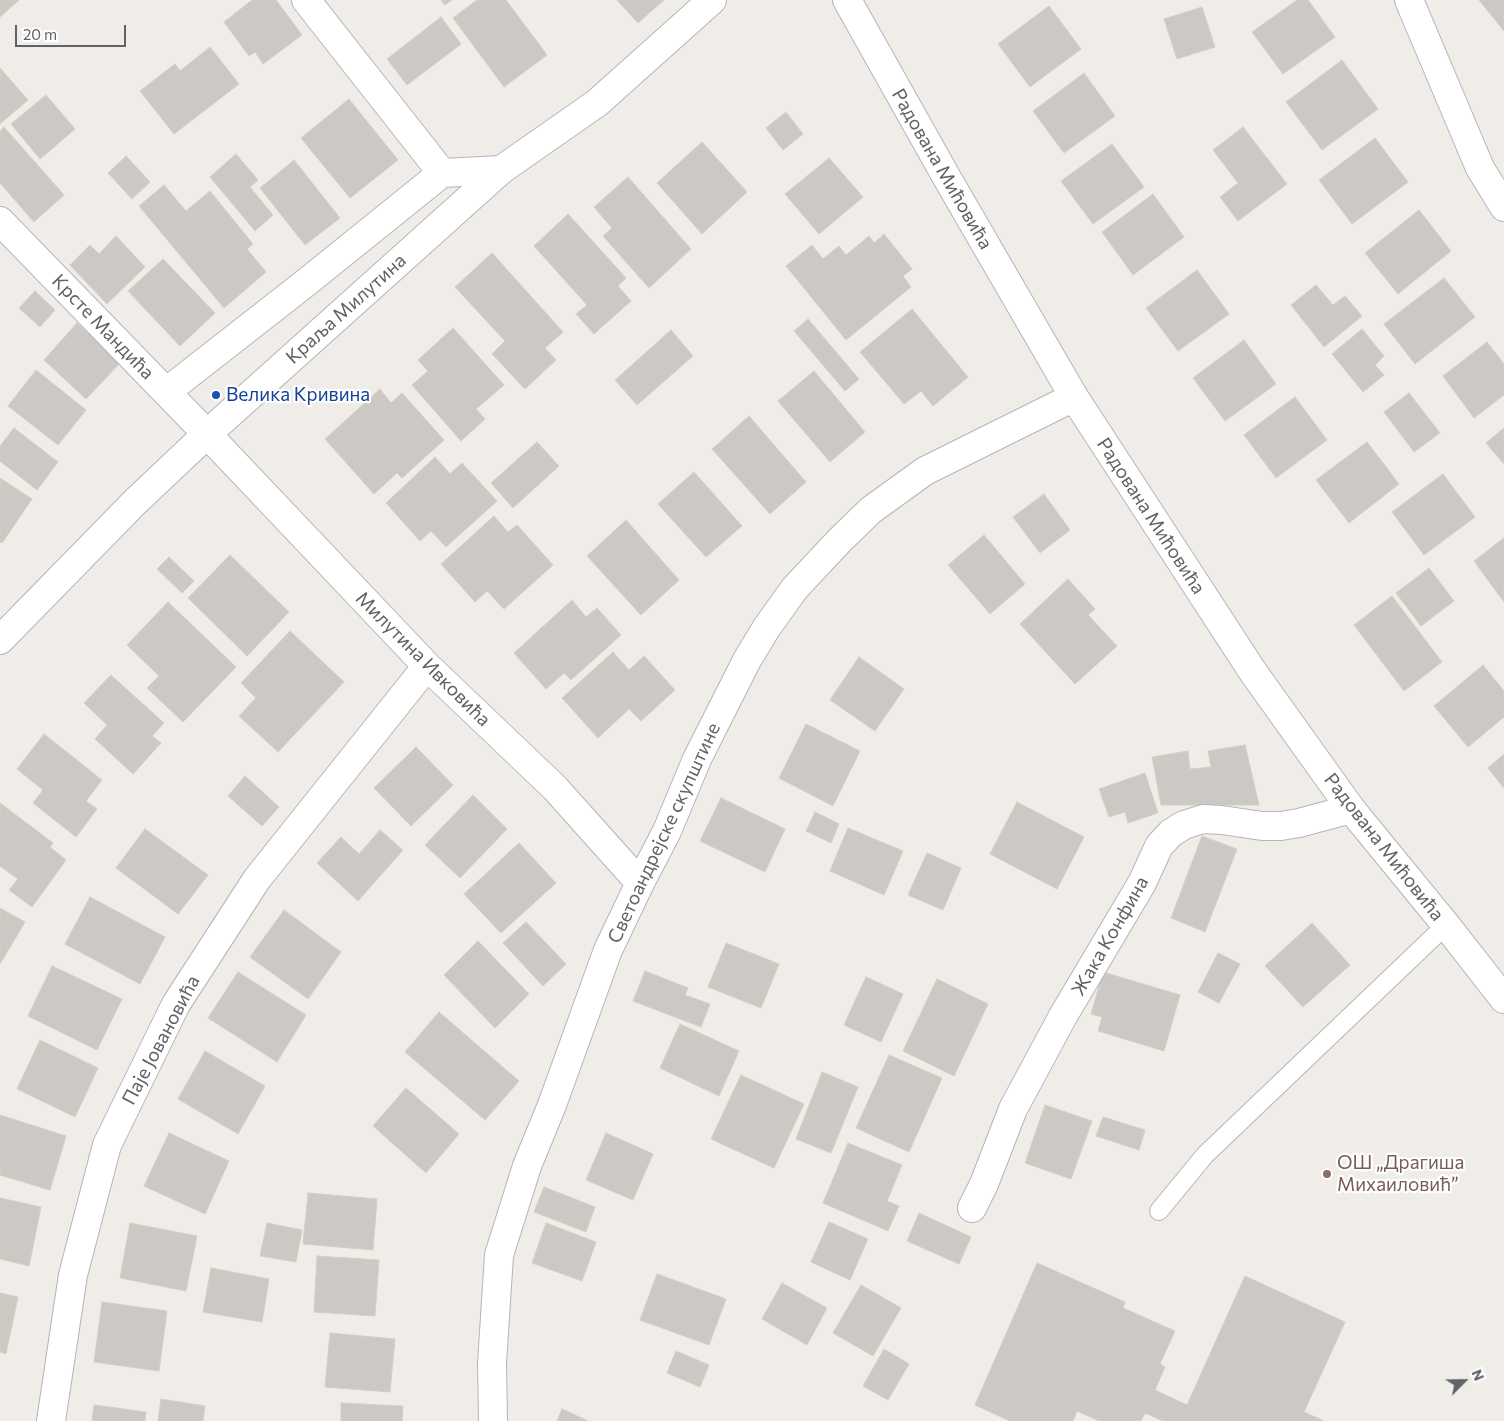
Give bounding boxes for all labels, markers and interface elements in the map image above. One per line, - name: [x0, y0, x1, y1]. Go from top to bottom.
- scale bar: [18, 15, 129, 47]
- text: 20 m: [23, 25, 57, 43]
- street label: Радована Мићовића: [887, 85, 997, 253]
- street label: Краља Милутина: [281, 249, 411, 369]
- street label: Крсте Мандића: [47, 270, 159, 384]
- place label: Велика Кривина: [226, 384, 370, 406]
- marker: Велика Кривина: [210, 389, 222, 401]
- street label: Радована Мићовића: [1092, 434, 1210, 598]
- street label: Милутина Ивковића: [351, 587, 495, 731]
- street label: Светоандрејске скупштине: [603, 719, 725, 947]
- street label: Радована Мићовића: [1319, 768, 1449, 926]
- street label: Жака Конфина: [1067, 872, 1153, 1000]
- street label: Паје Јовановића: [117, 971, 205, 1109]
- place label: ОШ „Драгиша Михаиловић”: [1337, 1152, 1464, 1196]
- marker: ОШ „Драгиша Михаиловић”: [1321, 1168, 1333, 1180]
- north arrow: [1439, 1356, 1489, 1406]
- text: N: [1468, 1367, 1488, 1383]

